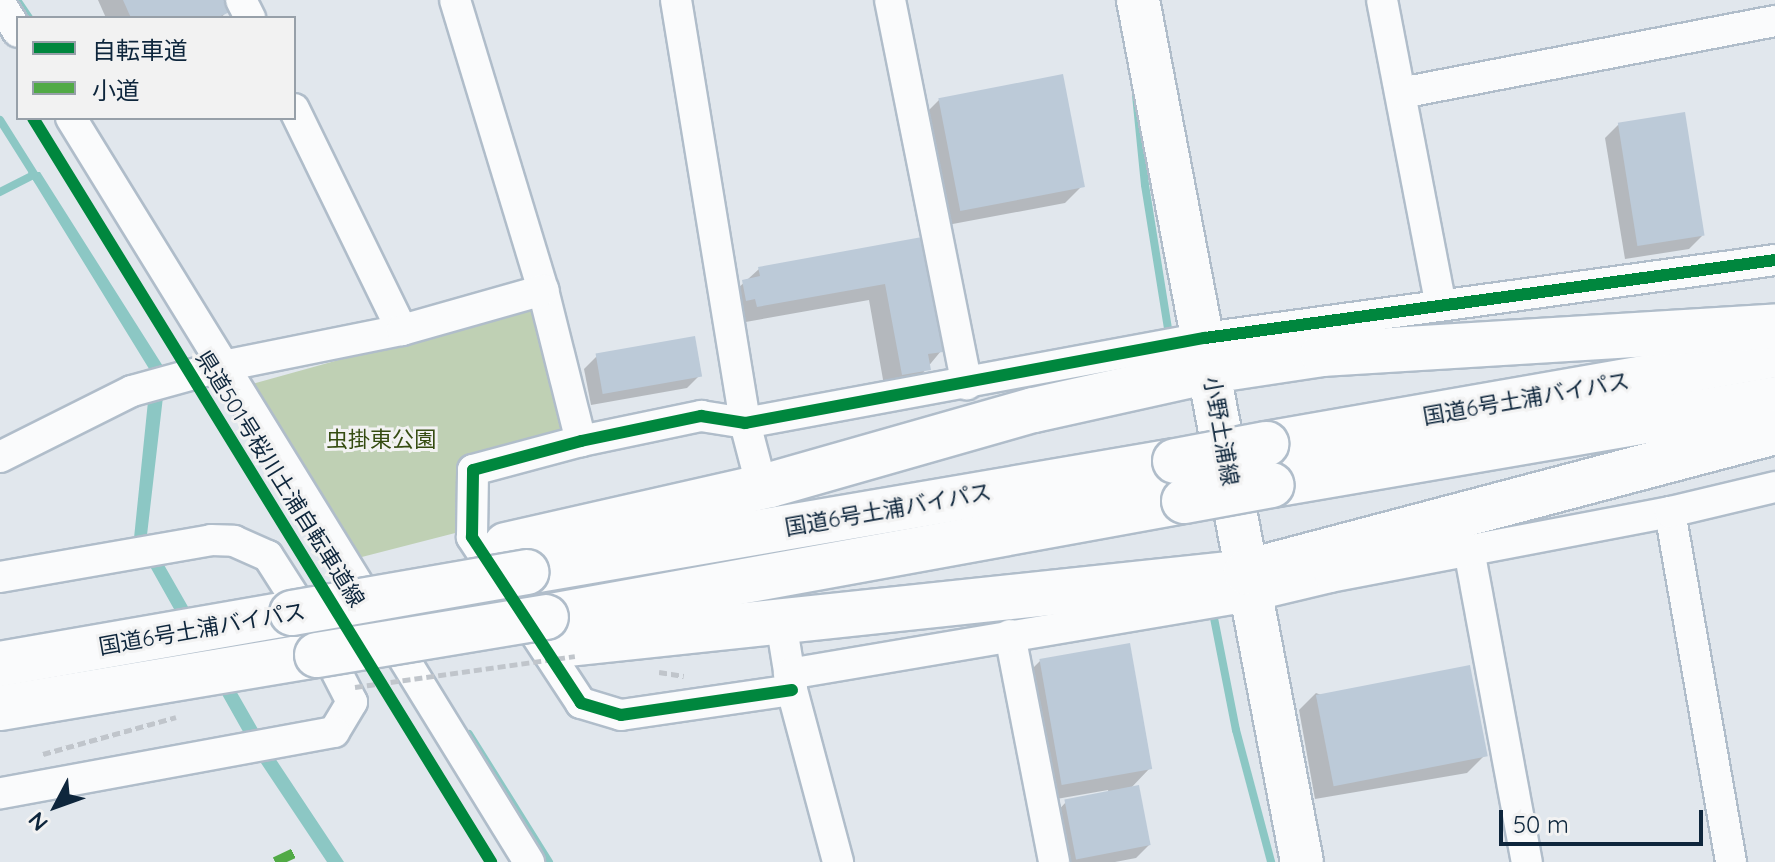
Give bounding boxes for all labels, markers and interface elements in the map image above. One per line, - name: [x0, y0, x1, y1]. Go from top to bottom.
- legend: [16, 16, 296, 120]
- text: 自転車道: [92, 35, 188, 65]
- text: 小道: [92, 75, 140, 105]
- street label: 県道501号桜川土浦自転車道線: [190, 346, 370, 612]
- street label: 国道6号土浦バイパス: [1420, 368, 1632, 430]
- street label: 小野土浦線: [1198, 375, 1244, 487]
- park label: 虫掛東公園: [326, 427, 436, 453]
- street label: 国道6号土浦バイパス: [782, 479, 994, 541]
- street label: 国道6号土浦バイパス: [96, 598, 308, 660]
- north arrow: [16, 766, 96, 846]
- scale bar: [1503, 794, 1707, 844]
- text: N: [22, 806, 54, 837]
- text: 50 m: [1513, 809, 1569, 839]

